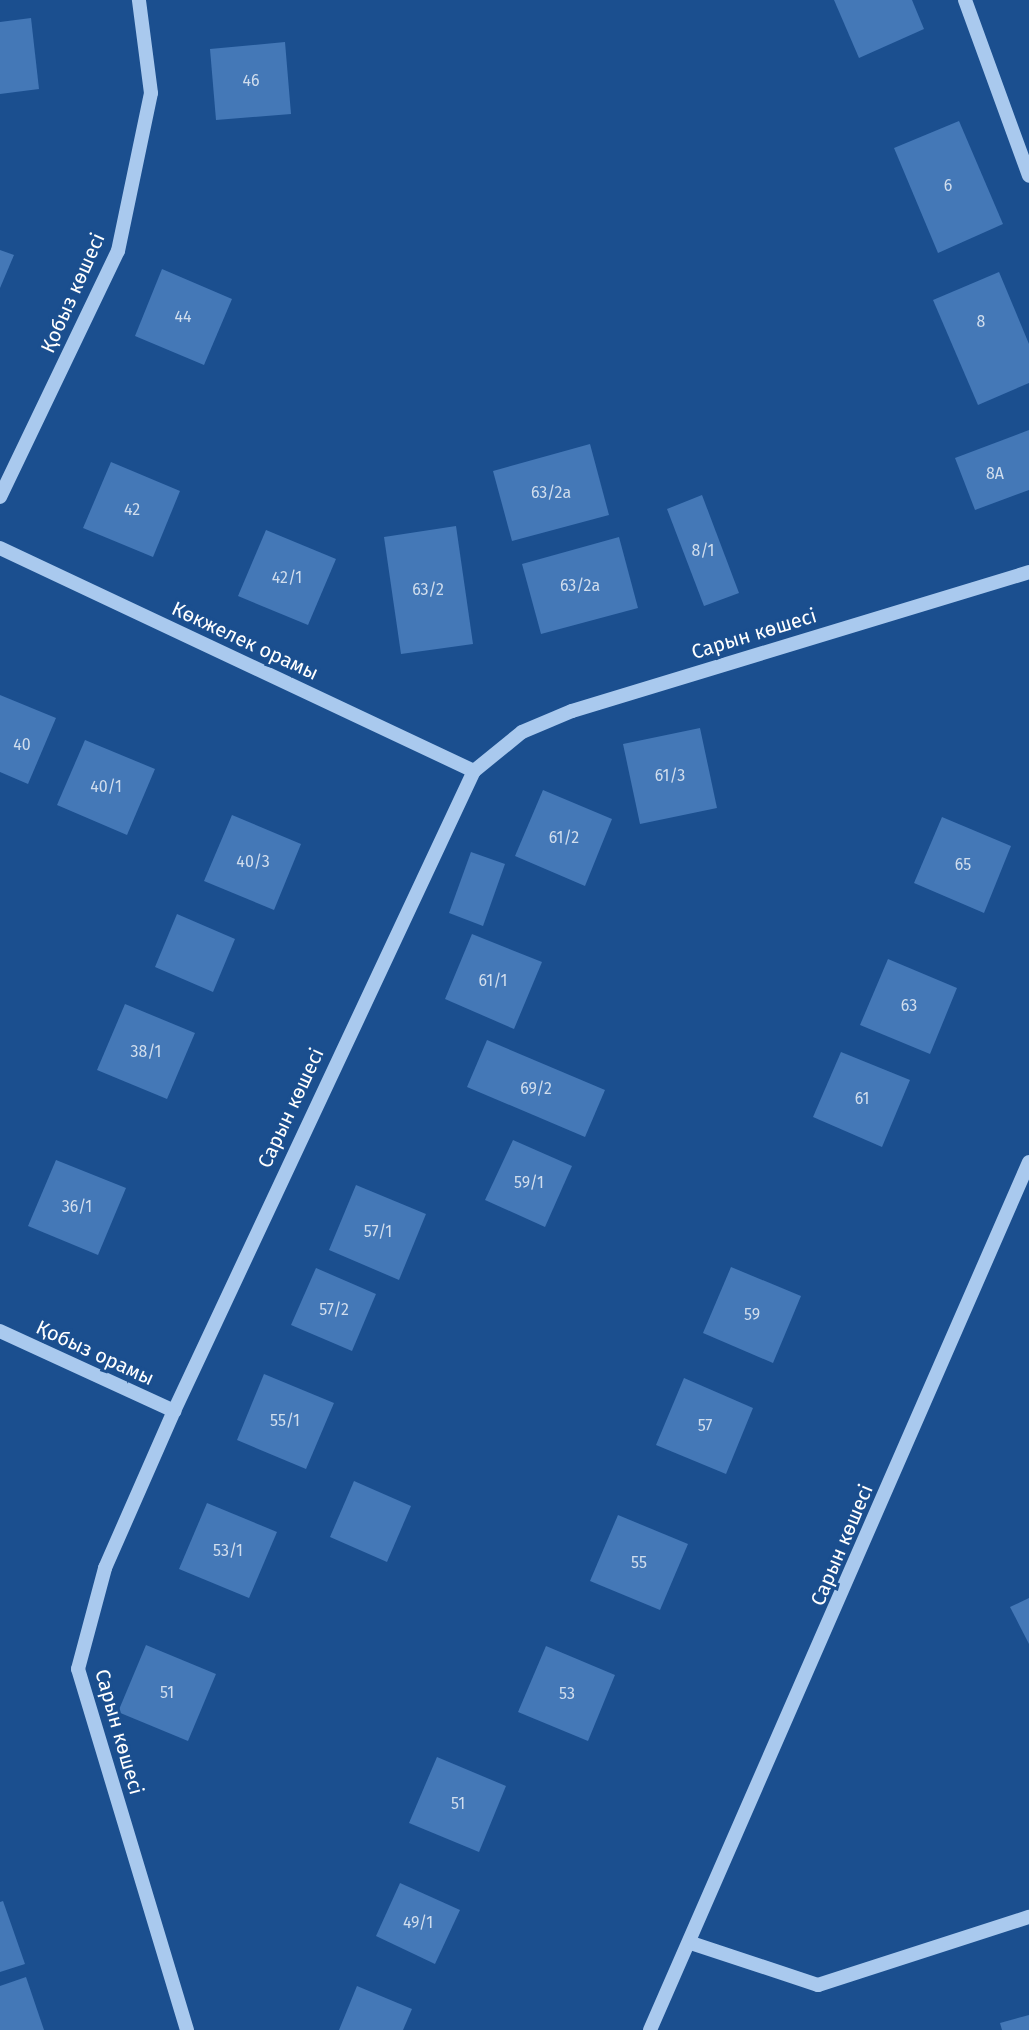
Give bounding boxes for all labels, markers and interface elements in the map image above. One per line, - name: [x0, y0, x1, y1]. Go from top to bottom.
- house number: 46: [242, 71, 260, 91]
- house number: 6: [944, 176, 952, 196]
- street label: Қобыз көшесі: [36, 229, 110, 357]
- house number: 44: [174, 307, 192, 327]
- house number: 8: [977, 312, 985, 332]
- house number: 8А: [986, 464, 1004, 484]
- house number: 63/2а: [531, 483, 571, 503]
- house number: 42: [124, 500, 140, 520]
- house number: 8/1: [691, 541, 715, 561]
- house number: 42/1: [272, 568, 302, 588]
- house number: 63/2а: [560, 576, 600, 596]
- house number: 63/2: [412, 580, 444, 600]
- street label: Көкжелек орамы: [168, 597, 322, 685]
- street label: Сарын көшесі: [689, 604, 819, 664]
- house number: 40: [13, 735, 31, 755]
- house number: 61/3: [655, 766, 685, 786]
- house number: 40/1: [90, 777, 122, 797]
- house number: 61/2: [549, 828, 579, 848]
- house number: 40/3: [236, 852, 270, 872]
- house number: 65: [955, 855, 971, 875]
- house number: 61/1: [479, 971, 507, 991]
- house number: 63: [901, 996, 917, 1016]
- house number: 38/1: [130, 1042, 162, 1062]
- street label: Сарын көшесі: [253, 1044, 329, 1172]
- house number: 69/2: [520, 1079, 552, 1099]
- house number: 61: [855, 1089, 869, 1109]
- house number: 59/1: [514, 1173, 544, 1193]
- house number: 36/1: [62, 1197, 92, 1217]
- house number: 57/1: [364, 1222, 392, 1242]
- house number: 57/2: [319, 1300, 349, 1320]
- house number: 59: [744, 1305, 760, 1325]
- street label: Қобыз орамы: [32, 1315, 158, 1391]
- house number: 55/1: [270, 1411, 300, 1431]
- house number: 57: [698, 1416, 712, 1436]
- street label: Сарын көшесі: [806, 1481, 878, 1609]
- house number: 53/1: [213, 1541, 243, 1561]
- house number: 55: [631, 1553, 647, 1573]
- street label: Сарын көшесі: [90, 1666, 148, 1798]
- house number: 51: [160, 1683, 174, 1703]
- house number: 53: [559, 1684, 575, 1704]
- house number: 51: [451, 1794, 465, 1814]
- house number: 49/1: [403, 1913, 433, 1933]

